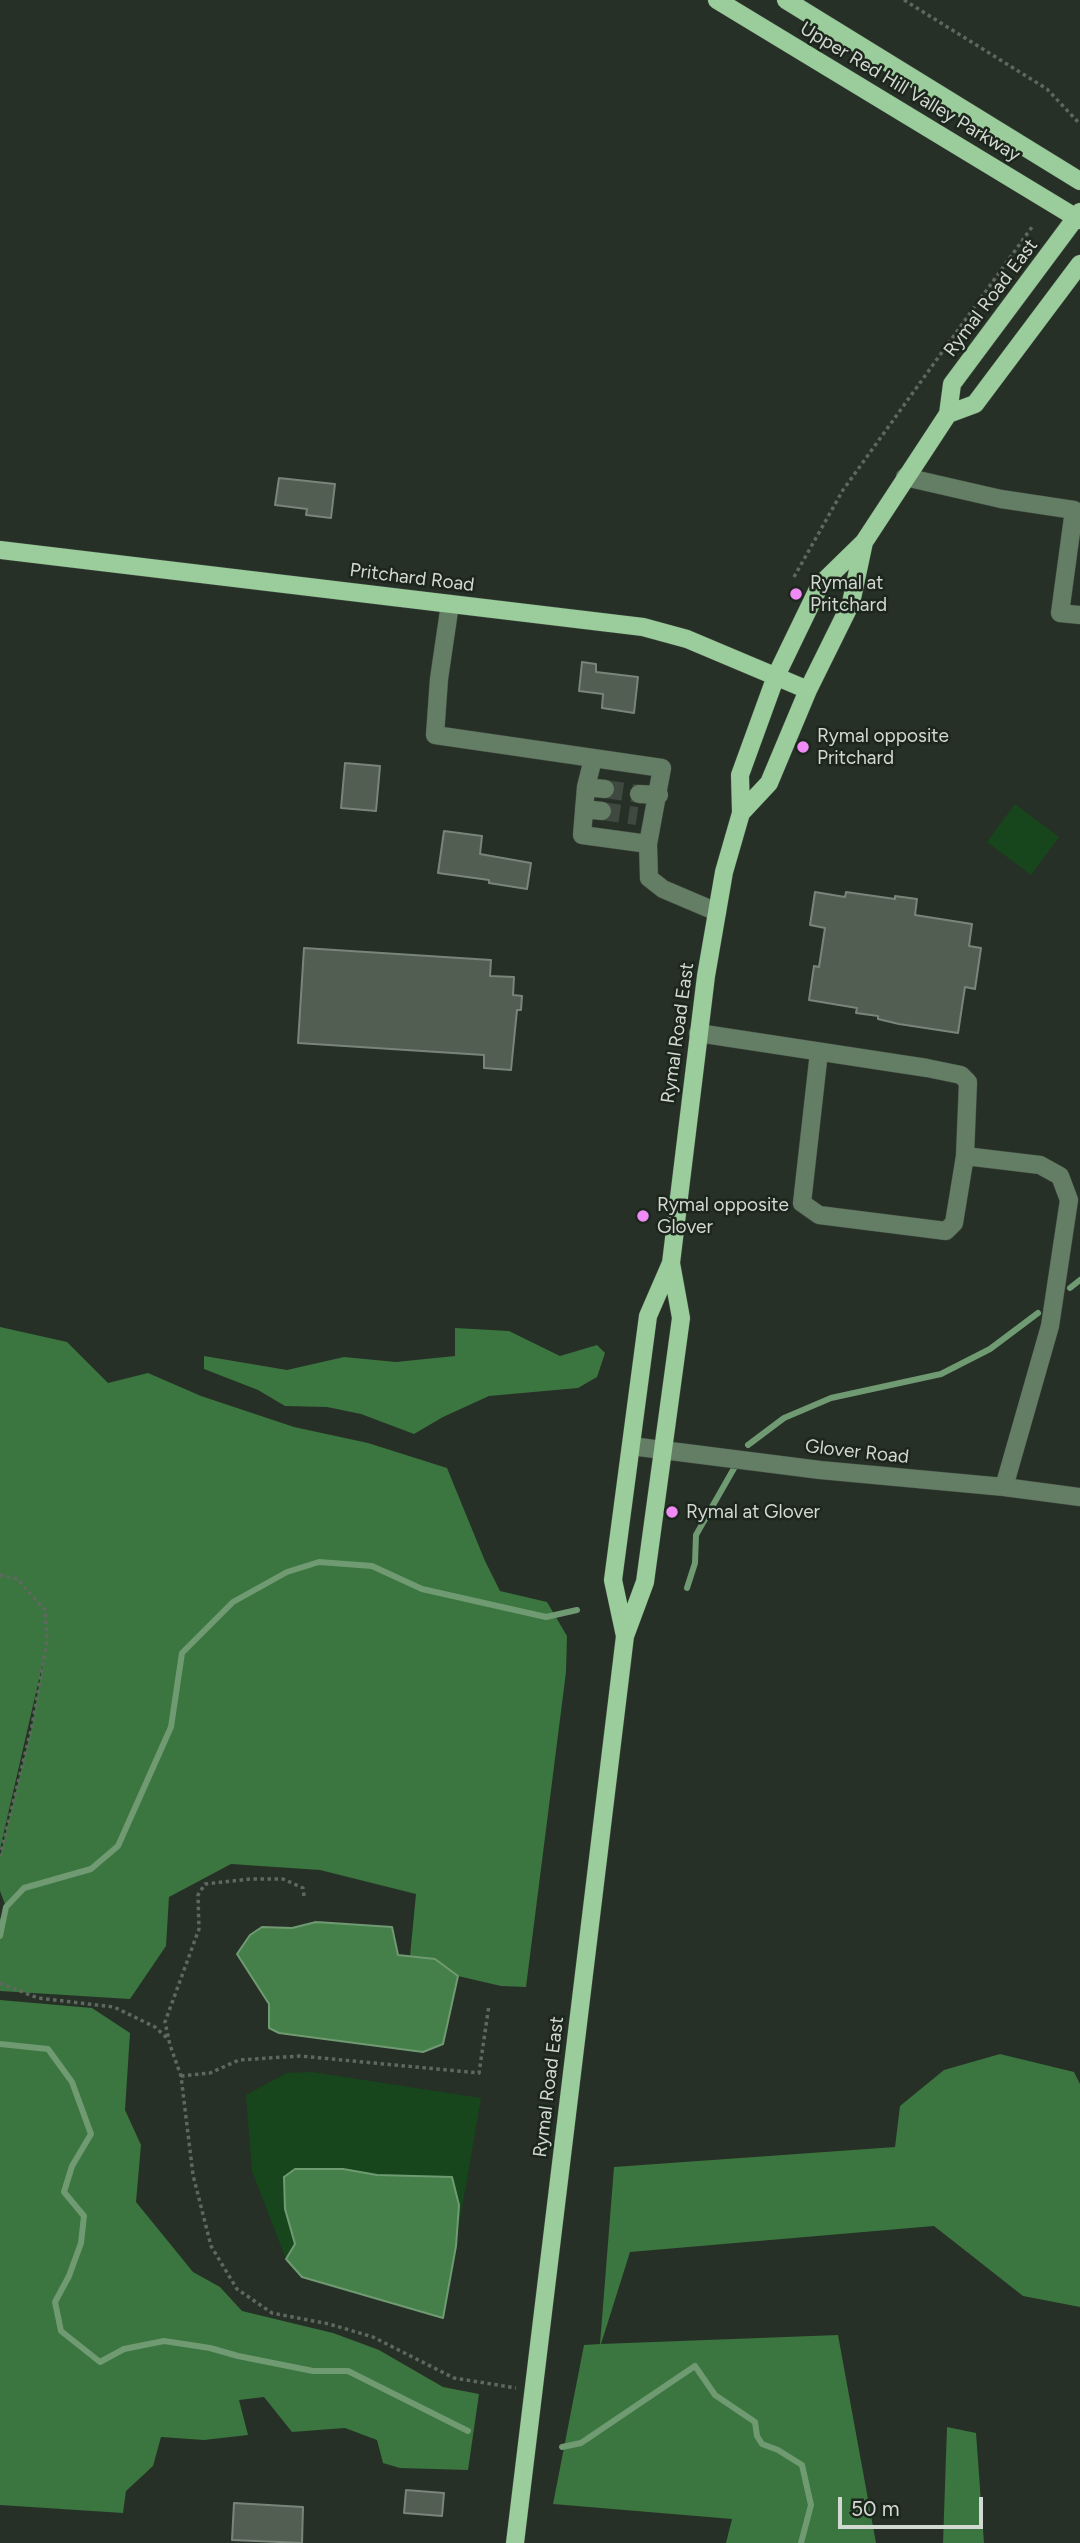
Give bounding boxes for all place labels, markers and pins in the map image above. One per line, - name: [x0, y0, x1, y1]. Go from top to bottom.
- place label: Rymal at Pritchard: [810, 572, 887, 616]
- marker: Rymal at Pritchard: [788, 586, 804, 602]
- place label: Rymal opposite Pritchard: [817, 725, 949, 769]
- marker: Rymal opposite Pritchard: [795, 739, 811, 755]
- place label: Rymal opposite Glover: [657, 1194, 789, 1238]
- marker: Rymal opposite Glover: [635, 1208, 651, 1224]
- place label: Rymal at Glover: [686, 1501, 820, 1523]
- marker: Rymal at Glover: [664, 1504, 680, 1520]

